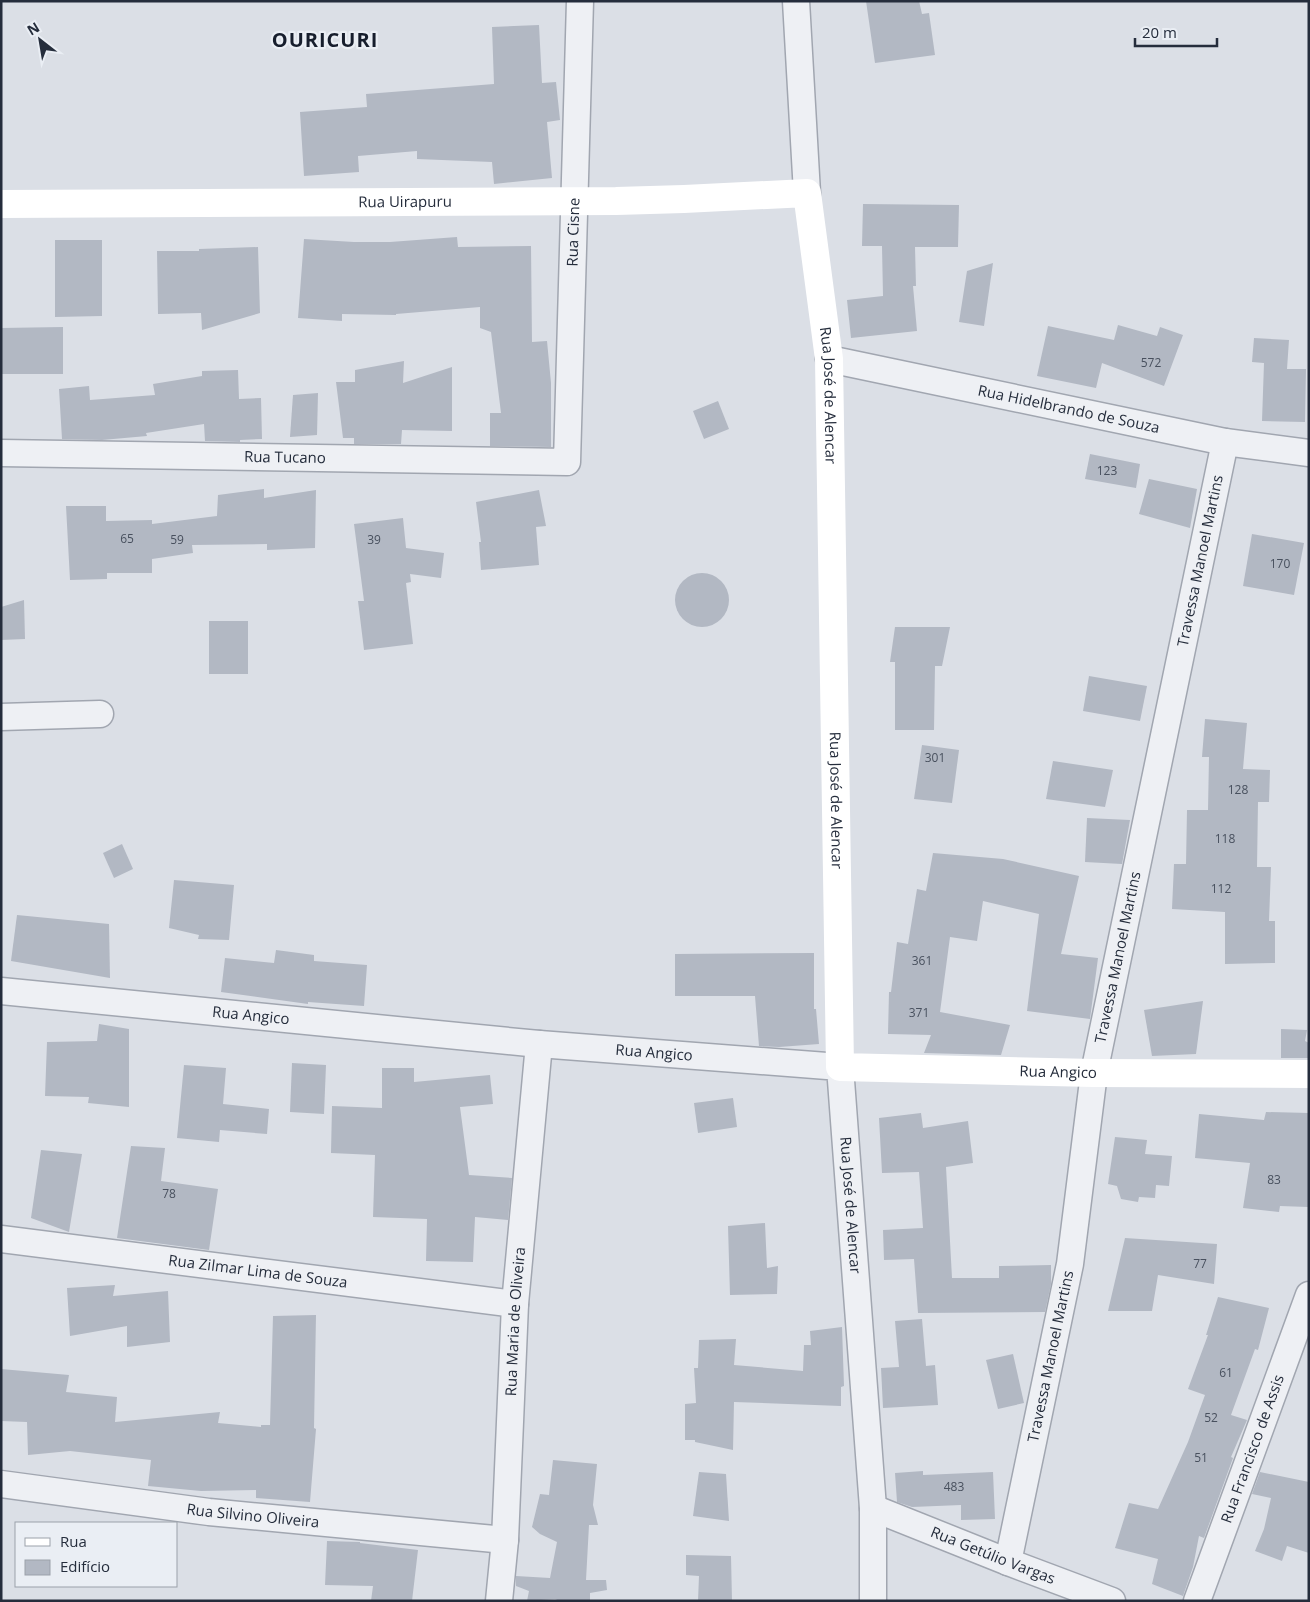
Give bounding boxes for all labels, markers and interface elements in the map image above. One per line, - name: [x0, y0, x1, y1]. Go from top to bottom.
- north arrow: [15, 15, 65, 65]
- scale bar: [1135, 15, 1218, 47]
- text: N: [23, 17, 43, 40]
- text: 20 m: [1142, 22, 1177, 42]
- district label: OURICURI: [272, 26, 378, 53]
- street label: Rua Uirapuru: [358, 191, 452, 211]
- street label: Rua Cisne: [562, 197, 583, 267]
- street label: Rua José de Alencar: [816, 325, 842, 464]
- house number: 572: [1141, 354, 1161, 371]
- street label: Rua Hidelbrando de Souza: [976, 379, 1162, 437]
- street label: Rua Tucano: [244, 446, 326, 467]
- house number: 123: [1097, 462, 1117, 479]
- street label: Travessa Manoel Martins: [1172, 473, 1227, 648]
- house number: 65: [120, 530, 134, 547]
- house number: 59: [170, 531, 184, 548]
- house number: 39: [367, 531, 381, 548]
- house number: 170: [1270, 555, 1290, 572]
- street label: Rua José de Alencar: [826, 731, 848, 869]
- house number: 301: [925, 749, 945, 766]
- house number: 128: [1228, 781, 1248, 798]
- house number: 118: [1215, 830, 1235, 847]
- street label: Travessa Manoel Martins: [1089, 869, 1145, 1045]
- house number: 112: [1211, 880, 1231, 897]
- house number: 361: [912, 952, 932, 969]
- street label: Rua Angico: [211, 1001, 290, 1028]
- house number: 371: [909, 1004, 929, 1021]
- street label: Rua Angico: [615, 1039, 694, 1065]
- street label: Rua Angico: [1019, 1060, 1097, 1082]
- street label: Rua José de Alencar: [836, 1136, 866, 1274]
- house number: 83: [1267, 1171, 1281, 1188]
- house number: 78: [162, 1185, 176, 1202]
- street label: Rua Maria de Oliveira: [500, 1246, 529, 1397]
- street label: Rua Zilmar Lima de Souza: [167, 1249, 349, 1292]
- house number: 77: [1193, 1255, 1207, 1272]
- street label: Travessa Manoel Martins: [1022, 1269, 1077, 1444]
- house number: 61: [1219, 1364, 1233, 1381]
- street label: Rua Francisco de Assis: [1215, 1372, 1288, 1526]
- house number: 52: [1204, 1409, 1218, 1426]
- house number: 51: [1194, 1449, 1208, 1466]
- house number: 483: [944, 1478, 964, 1495]
- street label: Rua Silvino Oliveira: [185, 1498, 320, 1531]
- street label: Rua Getúlio Vargas: [928, 1521, 1058, 1588]
- legend: [15, 1522, 178, 1587]
- text: Rua: [60, 1531, 87, 1551]
- text: Edifício: [60, 1556, 110, 1576]

